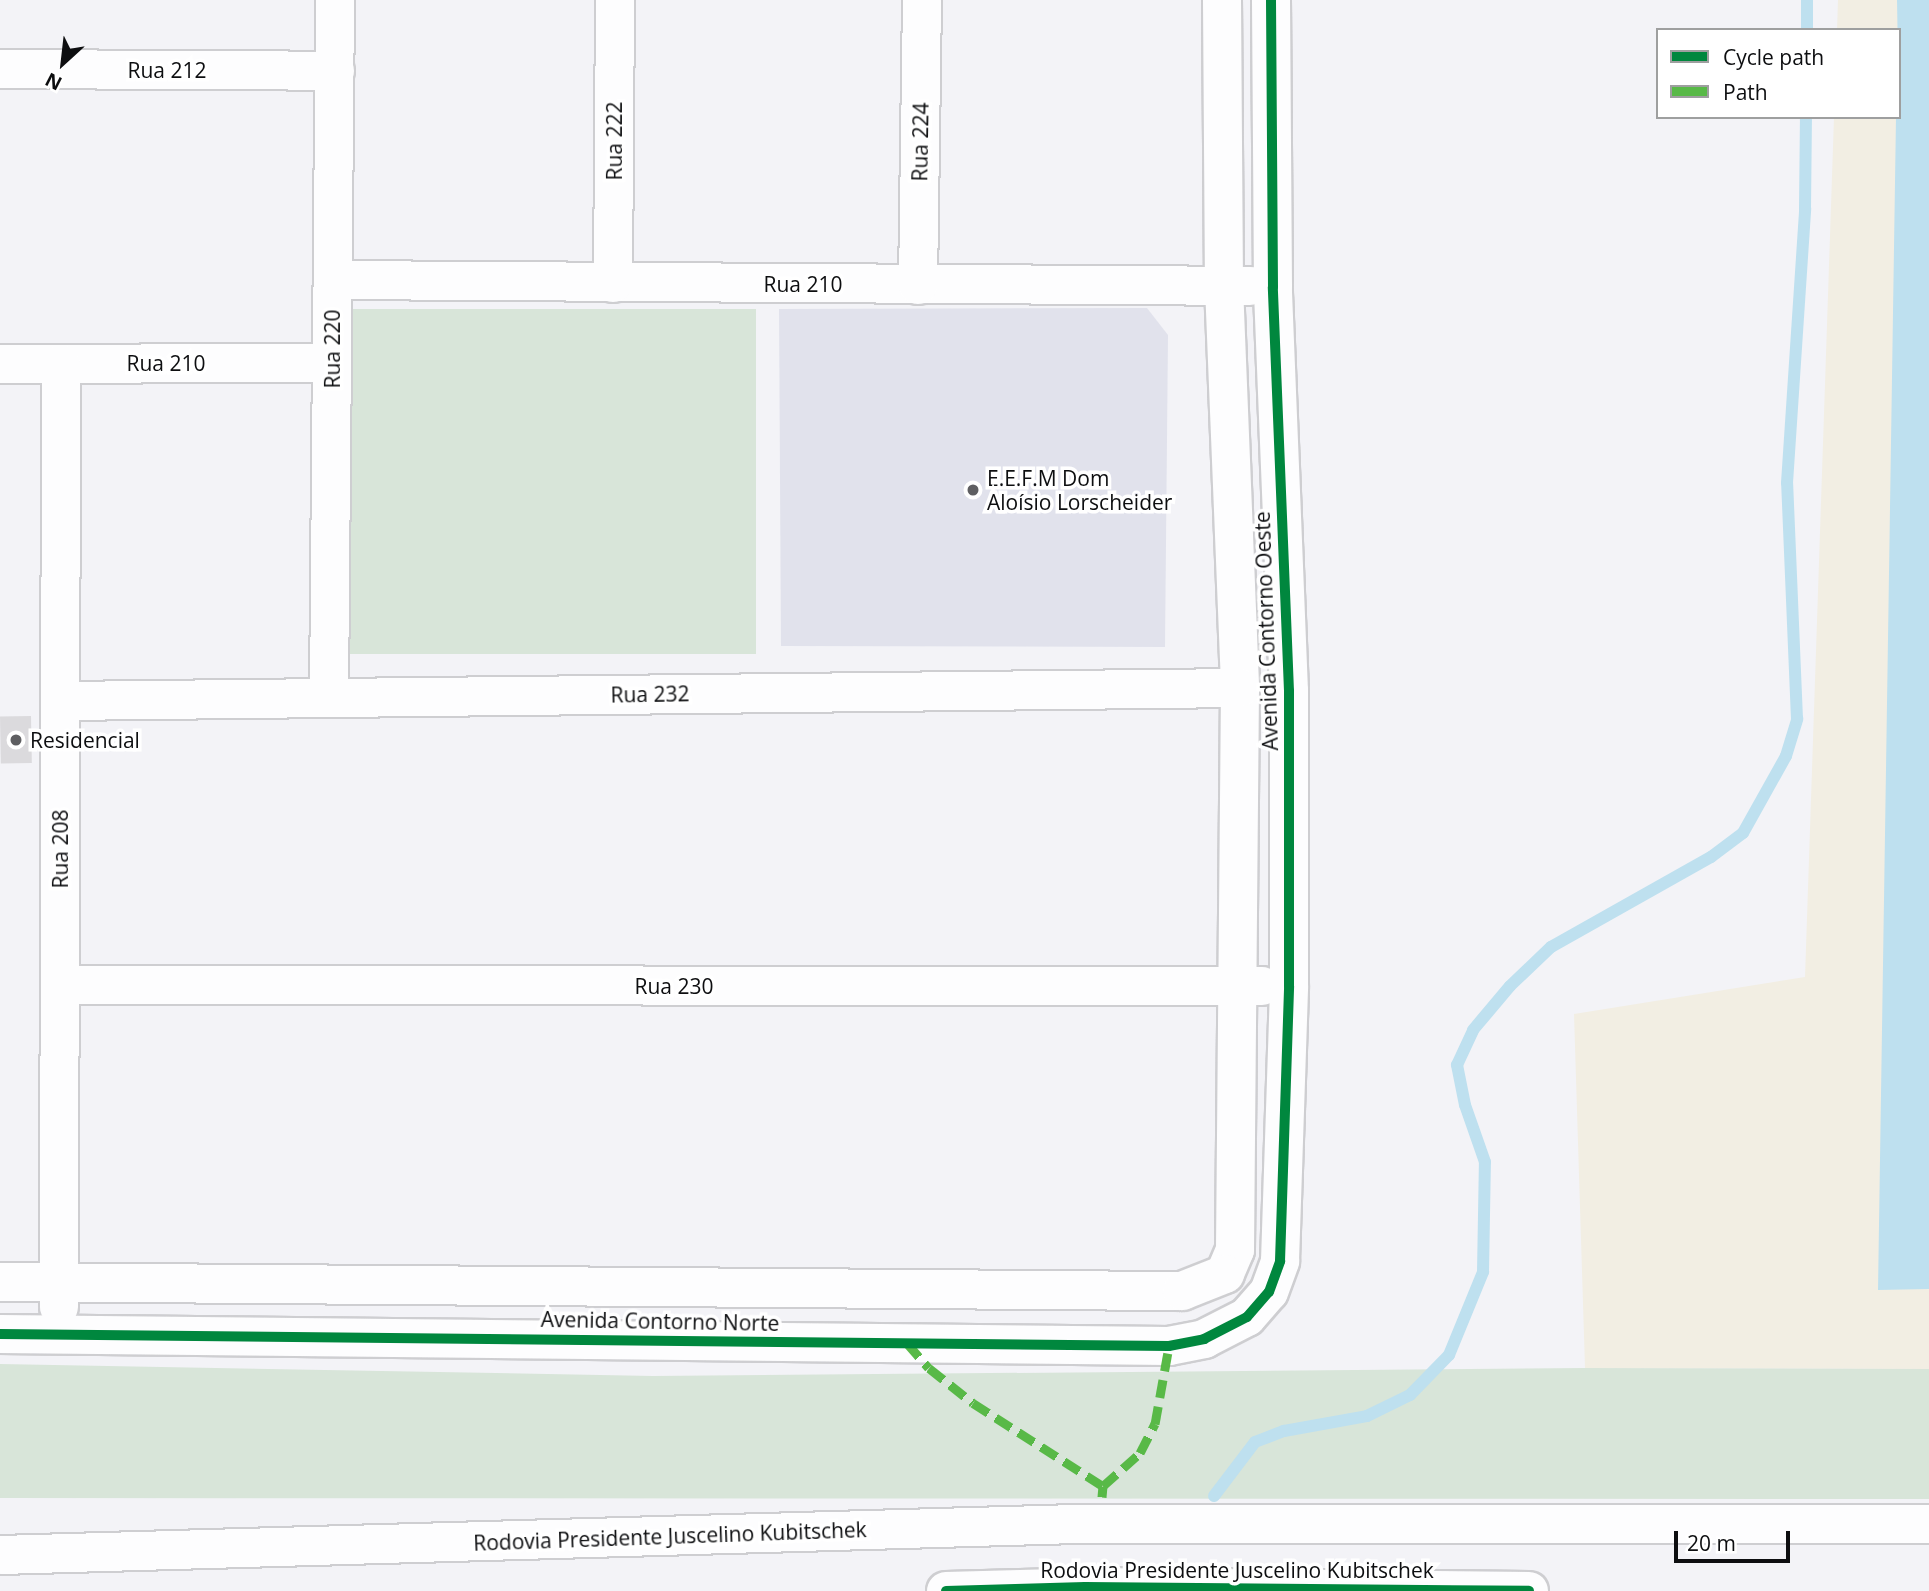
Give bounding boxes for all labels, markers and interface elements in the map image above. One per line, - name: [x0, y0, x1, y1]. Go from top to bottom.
- north arrow: [28, 28, 98, 98]
- legend: [1656, 28, 1901, 119]
- text: Cycle path: [1723, 43, 1824, 71]
- street label: Rua 212: [128, 57, 206, 83]
- text: N: [41, 67, 66, 97]
- text: Path: [1723, 78, 1768, 106]
- street label: Rua 222: [601, 102, 627, 180]
- street label: Rua 224: [907, 102, 933, 182]
- street label: Rua 210: [764, 271, 842, 297]
- street label: Rua 220: [319, 310, 345, 388]
- street label: Rua 210: [127, 350, 205, 376]
- place label: E.E.F.M Dom Aloísio Lorscheider: [987, 465, 1172, 515]
- marker: E.E.F.M Dom Aloísio Lorscheider: [965, 482, 981, 498]
- street label: Avenida Contorno Oeste: [1249, 511, 1283, 751]
- street label: Rua 232: [610, 681, 690, 707]
- place label: Residencial: [30, 727, 140, 753]
- marker: Residencial: [8, 732, 24, 748]
- street label: Rua 208: [47, 810, 73, 888]
- street label: Rua 230: [635, 973, 713, 999]
- street label: Avenida Contorno Norte: [541, 1306, 779, 1336]
- street label: Rodovia Presidente Juscelino Kubitschek: [473, 1517, 867, 1555]
- scale bar: [1677, 1518, 1792, 1562]
- text: 20 m: [1687, 1529, 1736, 1557]
- street label: Rodovia Presidente Juscelino Kubitschek: [1040, 1557, 1434, 1583]

